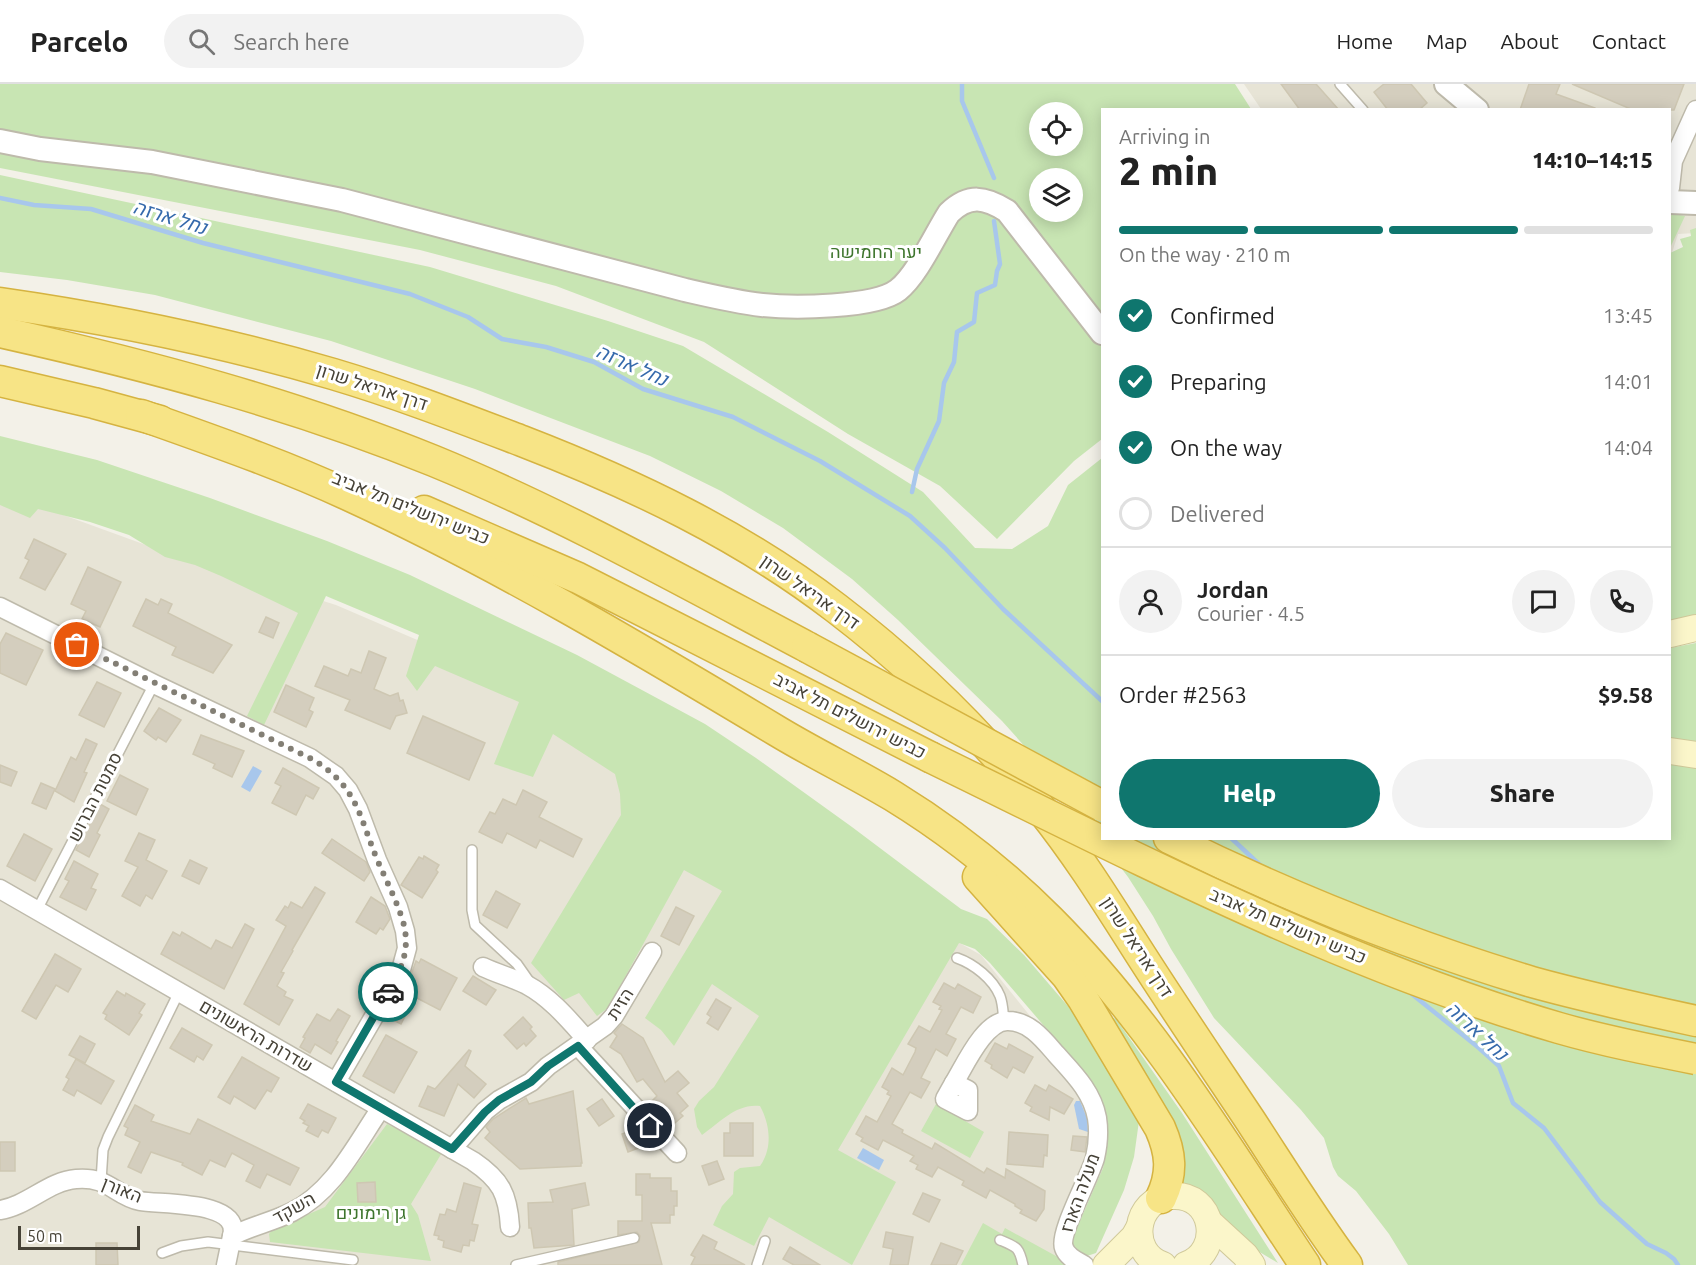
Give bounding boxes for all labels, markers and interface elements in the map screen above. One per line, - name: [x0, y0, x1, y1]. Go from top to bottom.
- search box: [164, 14, 584, 68]
- icon: search: [185, 25, 218, 58]
- text: Parcelo: [30, 26, 128, 57]
- text: Search here: [233, 29, 350, 54]
- text: Home: [1336, 29, 1393, 53]
- text: Map: [1426, 29, 1467, 53]
- text: About: [1500, 29, 1559, 53]
- text: Contact: [1592, 29, 1666, 53]
- map controls: [1029, 102, 1083, 222]
- button: locate: [1029, 102, 1083, 156]
- text: Arriving in: [1119, 125, 1210, 148]
- text: 14:10–14:15: [1532, 147, 1653, 172]
- text: 2 min: [1119, 149, 1218, 192]
- button: layers: [1029, 168, 1083, 222]
- water label: נחל ארזה: [131, 194, 211, 239]
- park label: יער החמישה: [830, 241, 922, 261]
- text: On the way · 210 m: [1119, 243, 1291, 266]
- icon: check: [1119, 299, 1152, 332]
- text: Confirmed: [1170, 303, 1275, 328]
- text: 13:45: [1603, 304, 1653, 327]
- water label: נחל ארזה: [593, 339, 673, 391]
- street label: דרך אריאל שרון: [314, 359, 430, 414]
- icon: check: [1119, 365, 1152, 398]
- text: Preparing: [1170, 369, 1267, 394]
- text: 14:01: [1603, 370, 1653, 393]
- icon: check: [1119, 431, 1152, 464]
- text: On the way: [1170, 435, 1282, 460]
- text: 14:04: [1603, 436, 1653, 459]
- street label: כביש ירושלים תל אביב: [330, 466, 493, 548]
- text: Delivered: [1170, 501, 1265, 526]
- street label: דרך אריאל שרון: [757, 550, 864, 633]
- button: person: [1119, 570, 1182, 633]
- button: chat: [1512, 570, 1575, 633]
- button: phone: [1590, 570, 1653, 633]
- text: Jordan: [1197, 577, 1269, 602]
- text: Courier · 4.5: [1197, 602, 1305, 625]
- pin: [51, 619, 102, 670]
- icon: bag: [60, 628, 93, 661]
- street label: כביש ירושלים תל אביב: [771, 668, 930, 762]
- text: Order #2563: [1119, 682, 1247, 707]
- text: $9.58: [1598, 682, 1653, 707]
- street label: סמטת הברוש: [63, 748, 125, 845]
- button: Help: [1119, 759, 1380, 828]
- button: Share: [1392, 759, 1653, 828]
- street label: כביש ירושלים תל אביב: [1207, 883, 1369, 967]
- street label: דרך אריאל שרון: [1097, 893, 1178, 1001]
- courier: [358, 962, 418, 1022]
- icon: car: [372, 976, 405, 1009]
- street label: הזית: [602, 984, 637, 1023]
- street label: שדרות הראשונים: [196, 995, 317, 1076]
- water label: נחל ארזה: [1442, 996, 1514, 1066]
- pin: [624, 1100, 675, 1151]
- icon: home: [633, 1109, 666, 1142]
- street label: מעלה הארז: [1055, 1150, 1103, 1235]
- street label: האורן: [99, 1172, 145, 1207]
- street label: השקד: [269, 1187, 319, 1228]
- park label: גן רימונים: [336, 1202, 406, 1223]
- scale bar: [18, 1223, 140, 1250]
- text: 50 m: [27, 1227, 63, 1245]

